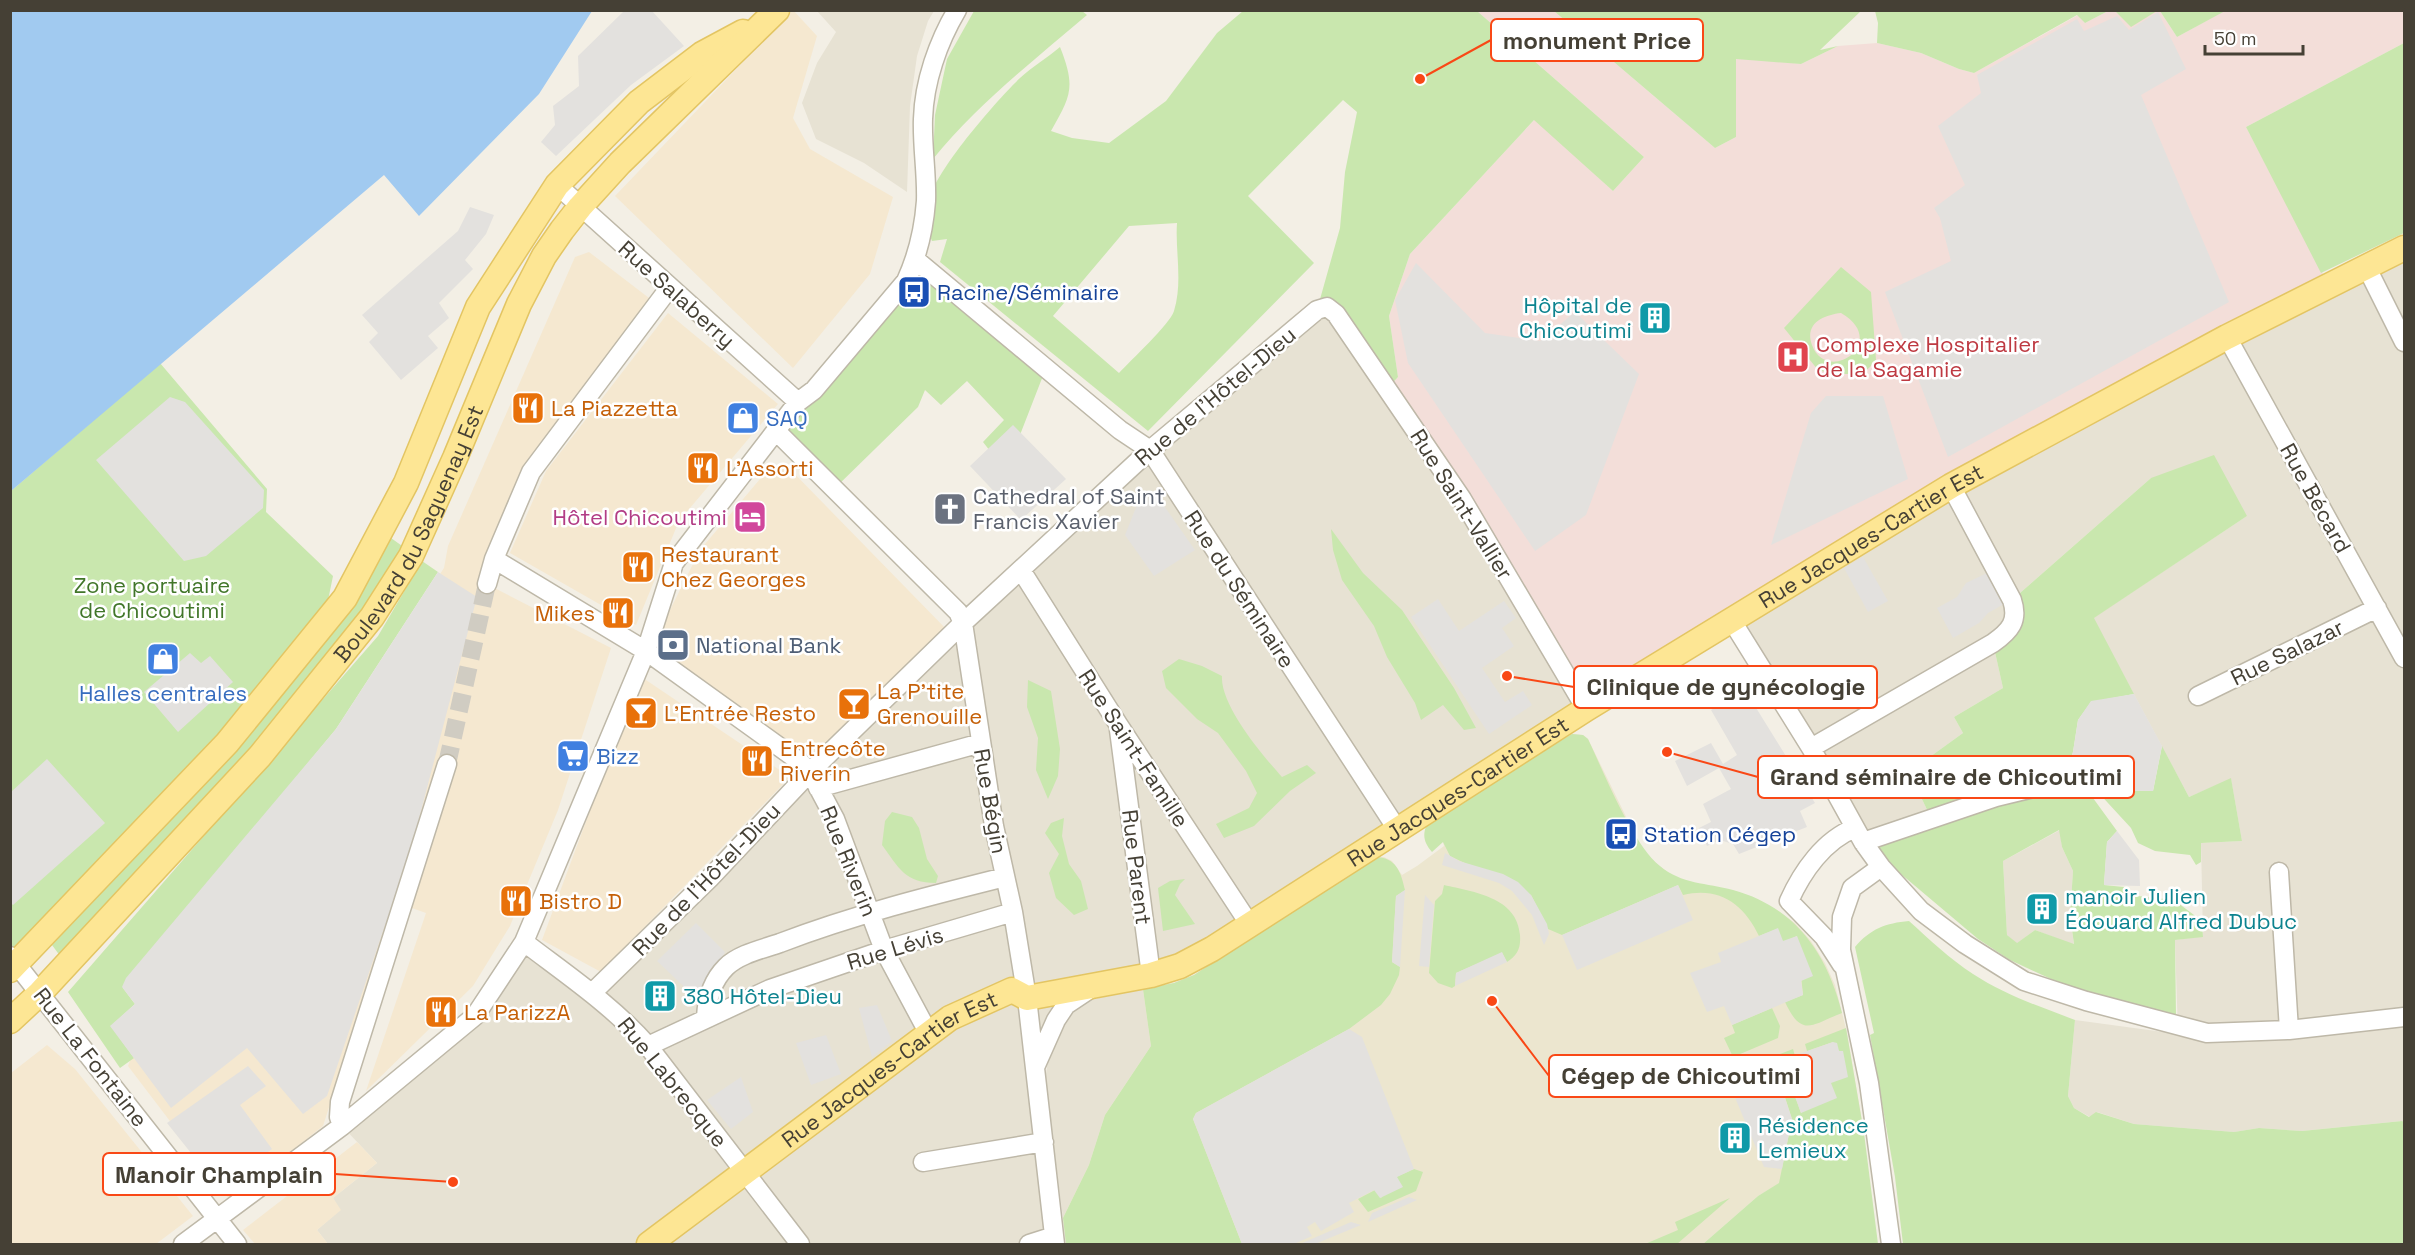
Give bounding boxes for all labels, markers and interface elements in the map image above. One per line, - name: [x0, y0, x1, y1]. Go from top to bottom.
- scale bar: [2205, 18, 2302, 56]
- callout: monument Price: [1491, 19, 1703, 61]
- text: monument Price: [1503, 25, 1691, 56]
- text: 50 m: [2214, 27, 2256, 50]
- street label: Rue Salaberry: [613, 234, 741, 354]
- bus stop icon: Racine/Séminaire: [896, 274, 932, 310]
- place label: Racine/Séminaire: [937, 278, 1119, 306]
- place label: Hôpital de Chicoutimi: [1519, 291, 1632, 344]
- building icon: Hôpital de Chicoutimi: [1637, 300, 1673, 336]
- street label: Rue de l'Hôtel-Dieu: [1129, 320, 1301, 472]
- place label: Complexe Hospitalier de la Sagamie: [1816, 330, 2040, 383]
- hospital icon: Complexe Hospitalier de la Sagamie: [1775, 339, 1811, 375]
- restaurant icon: La Piazzetta: [510, 390, 546, 426]
- place label: La Piazzetta: [551, 394, 678, 422]
- shop icon: SAQ: [725, 400, 761, 436]
- street label: Boulevard du Saguenay Est: [327, 401, 490, 668]
- place label: SAQ: [766, 404, 808, 432]
- street label: Rue Saint-Vallier: [1404, 424, 1520, 584]
- street label: Rue Bécard: [2274, 438, 2358, 558]
- restaurant icon: L'Assorti: [685, 450, 721, 486]
- place label: L'Assorti: [726, 454, 814, 482]
- street label: Rue Jacques-Cartier Est: [1753, 457, 1988, 614]
- place label: Cathedral of Saint Francis Xavier: [973, 482, 1165, 535]
- church icon: Cathedral of Saint Francis Xavier: [932, 491, 968, 527]
- hotel icon: Hôtel Chicoutimi: [732, 499, 768, 535]
- place label: Hôtel Chicoutimi: [553, 503, 727, 531]
- street label: Rue du Séminaire: [1179, 505, 1301, 673]
- place label: Restaurant Chez Georges: [661, 540, 806, 593]
- restaurant icon: Restaurant Chez Georges: [620, 549, 656, 585]
- park label: Zone portuaire de Chicoutimi: [74, 571, 230, 624]
- restaurant icon: Mikes: [600, 595, 636, 631]
- place label: Mikes: [535, 599, 595, 627]
- street label: Rue Salazar: [2226, 613, 2348, 691]
- bank icon: National Bank: [655, 627, 691, 663]
- place label: National Bank: [696, 631, 842, 659]
- shop icon: Halles centrales: [145, 641, 181, 677]
- street label: Rue Saint-Famille: [1072, 664, 1196, 832]
- callout: Clinique de gynécologie: [1574, 666, 1877, 708]
- text: Clinique de gynécologie: [1587, 671, 1865, 702]
- place label: La P’tite Grenouille: [877, 677, 982, 730]
- place label: Halles centrales: [79, 679, 247, 707]
- bar icon: La P’tite Grenouille: [836, 686, 872, 722]
- bar icon: L'Entrée Resto: [623, 695, 659, 731]
- place label: L'Entrée Resto: [664, 699, 816, 727]
- street label: Rue Jacques-Cartier Est: [1342, 710, 1574, 873]
- place label: Entrecôte Riverin: [780, 734, 886, 787]
- supermarket icon: Bizz: [555, 738, 591, 774]
- place label: Bizz: [596, 742, 639, 770]
- restaurant icon: Entrecôte Riverin: [739, 743, 775, 779]
- street label: Rue Bégin: [968, 746, 1014, 856]
- callout: Grand séminaire de Chicoutimi: [1758, 756, 2134, 798]
- text: Grand séminaire de Chicoutimi: [1770, 761, 2122, 792]
- street label: Rue de l'Hôtel-Dieu: [626, 797, 786, 961]
- street label: Rue Riverin: [814, 802, 884, 920]
- street label: Rue Parent: [1116, 808, 1158, 926]
- bus stop icon: Station Cégep: [1603, 816, 1639, 852]
- place label: Station Cégep: [1644, 820, 1796, 848]
- place label: manoir Julien Édouard Alfred Dubuc: [2065, 882, 2297, 935]
- restaurant icon: Bistro D: [498, 883, 534, 919]
- place label: Bistro D: [539, 887, 622, 915]
- building icon: manoir Julien Édouard Alfred Dubuc: [2024, 891, 2060, 927]
- street label: Rue Lévis: [843, 920, 947, 976]
- building icon: 380 Hôtel-Dieu: [642, 978, 678, 1014]
- street label: Rue La Fontaine: [28, 982, 154, 1132]
- place label: 380 Hôtel-Dieu: [683, 982, 842, 1010]
- street label: Rue Jacques-Cartier Est: [776, 984, 1002, 1154]
- restaurant icon: La ParizzA: [423, 994, 459, 1030]
- place label: La ParizzA: [464, 998, 571, 1026]
- street label: Rue Labrecque: [612, 1011, 734, 1153]
- callout: Cégep de Chicoutimi: [1549, 1055, 1812, 1097]
- text: Cégep de Chicoutimi: [1561, 1060, 1801, 1091]
- place label: Résidence Lemieux: [1758, 1111, 1869, 1164]
- building icon: Résidence Lemieux: [1717, 1120, 1753, 1156]
- callout: Manoir Champlain: [103, 1153, 335, 1195]
- text: Manoir Champlain: [115, 1159, 323, 1190]

